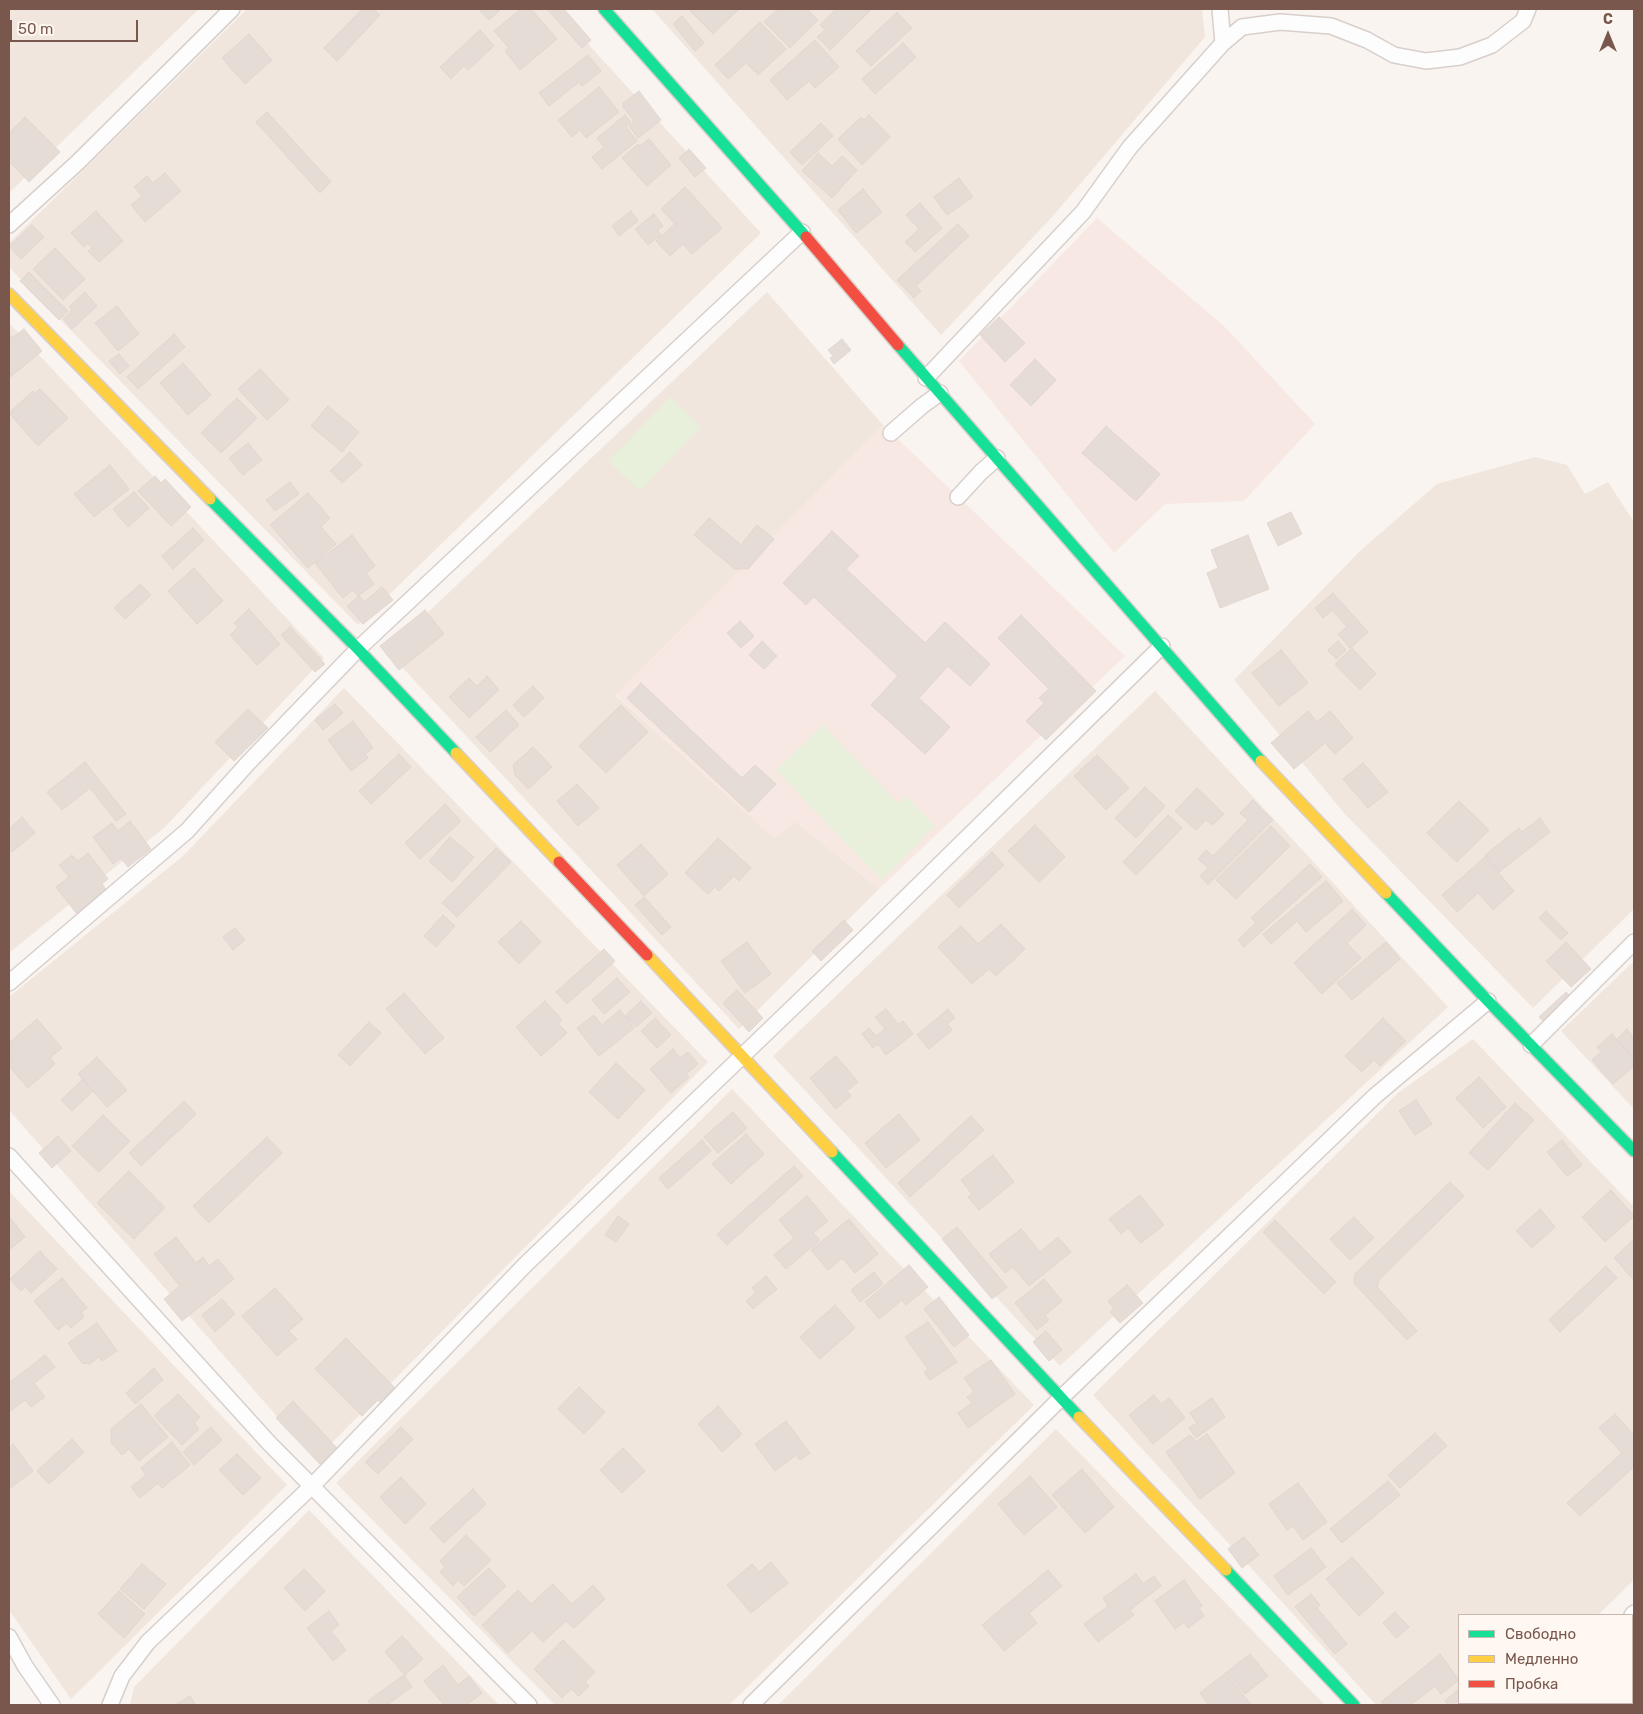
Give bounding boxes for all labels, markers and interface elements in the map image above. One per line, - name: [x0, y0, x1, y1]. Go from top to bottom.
- scale bar: [12, 10, 140, 42]
- north arrow: [1583, 10, 1633, 60]
- text: С: [1603, 11, 1613, 28]
- text: 50 m: [18, 20, 53, 38]
- legend: [1458, 1614, 1633, 1704]
- text: Свободно: [1505, 1625, 1576, 1643]
- text: Медленно: [1505, 1650, 1578, 1668]
- text: Пробка: [1505, 1675, 1558, 1693]

